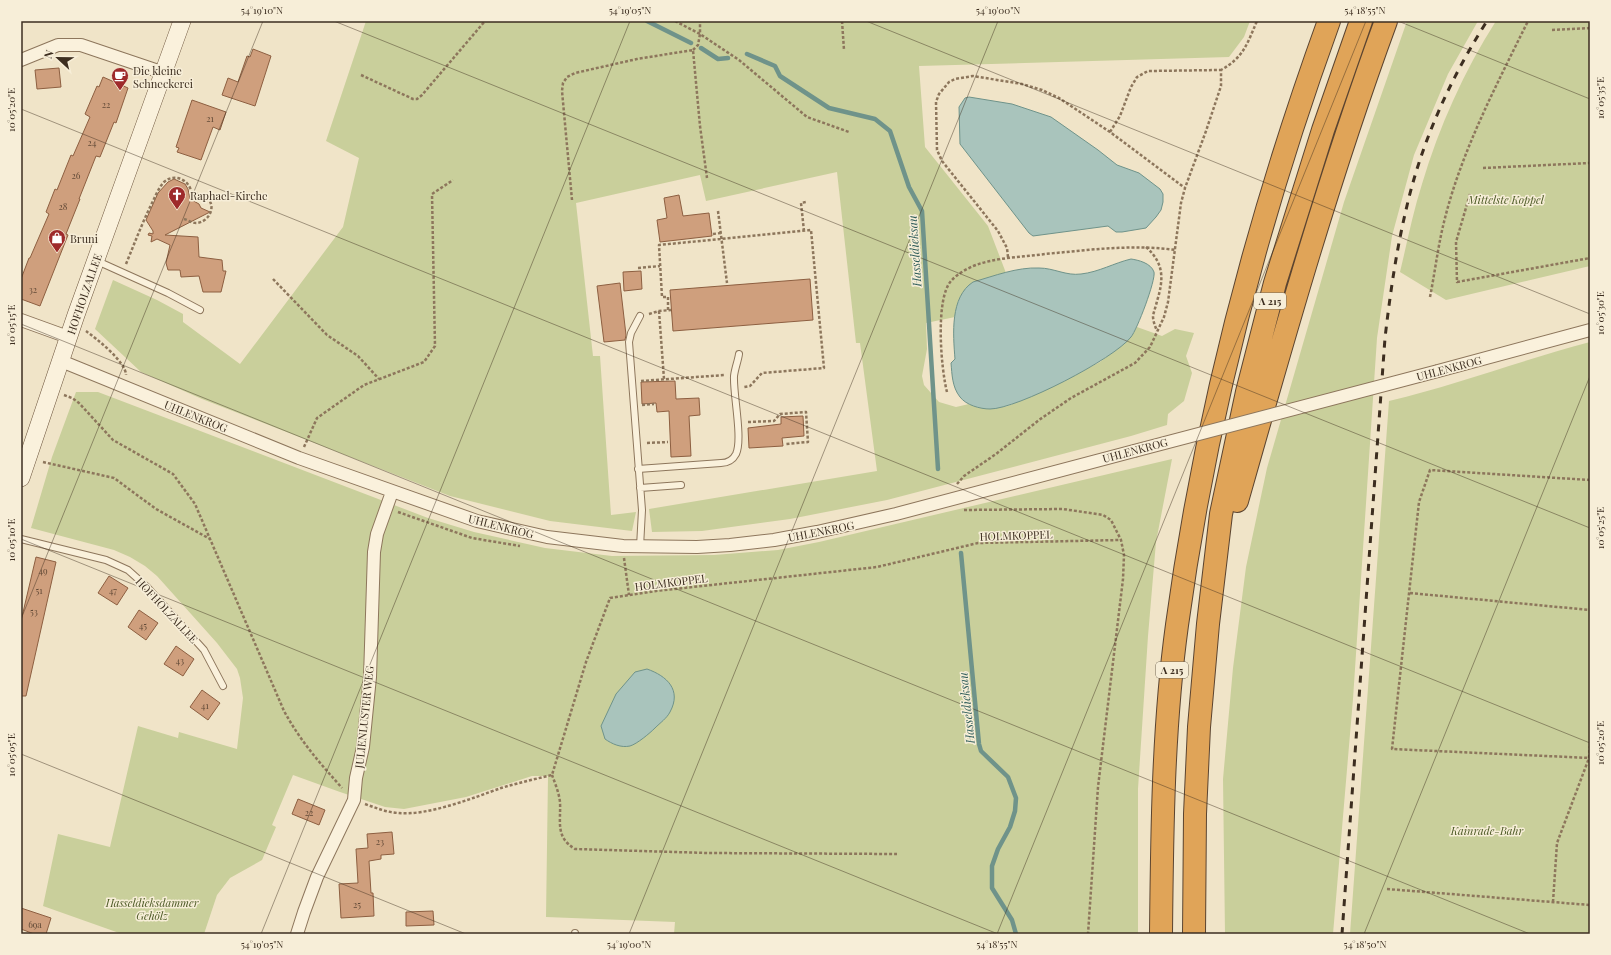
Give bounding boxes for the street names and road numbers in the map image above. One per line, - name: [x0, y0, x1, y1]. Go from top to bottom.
- street label: HOFHOLZALLEE: [63, 251, 105, 337]
- road number: A 215: [1254, 293, 1286, 309]
- street label: UHLENKROG: [1415, 352, 1484, 384]
- street label: UHLENKROG: [162, 396, 230, 436]
- street label: UHLENKROG: [1101, 434, 1170, 466]
- street label: UHLENKROG: [467, 511, 536, 541]
- street label: UHLENKROG: [787, 517, 856, 545]
- street label: HOLMKOPPEL: [979, 526, 1053, 544]
- street label: HOLMKOPPEL: [634, 570, 709, 594]
- street label: HOFHOLZALLEE: [133, 574, 202, 646]
- road number: A 215: [1156, 662, 1188, 678]
- street label: JULIENLUSTER WEG: [351, 665, 377, 770]

